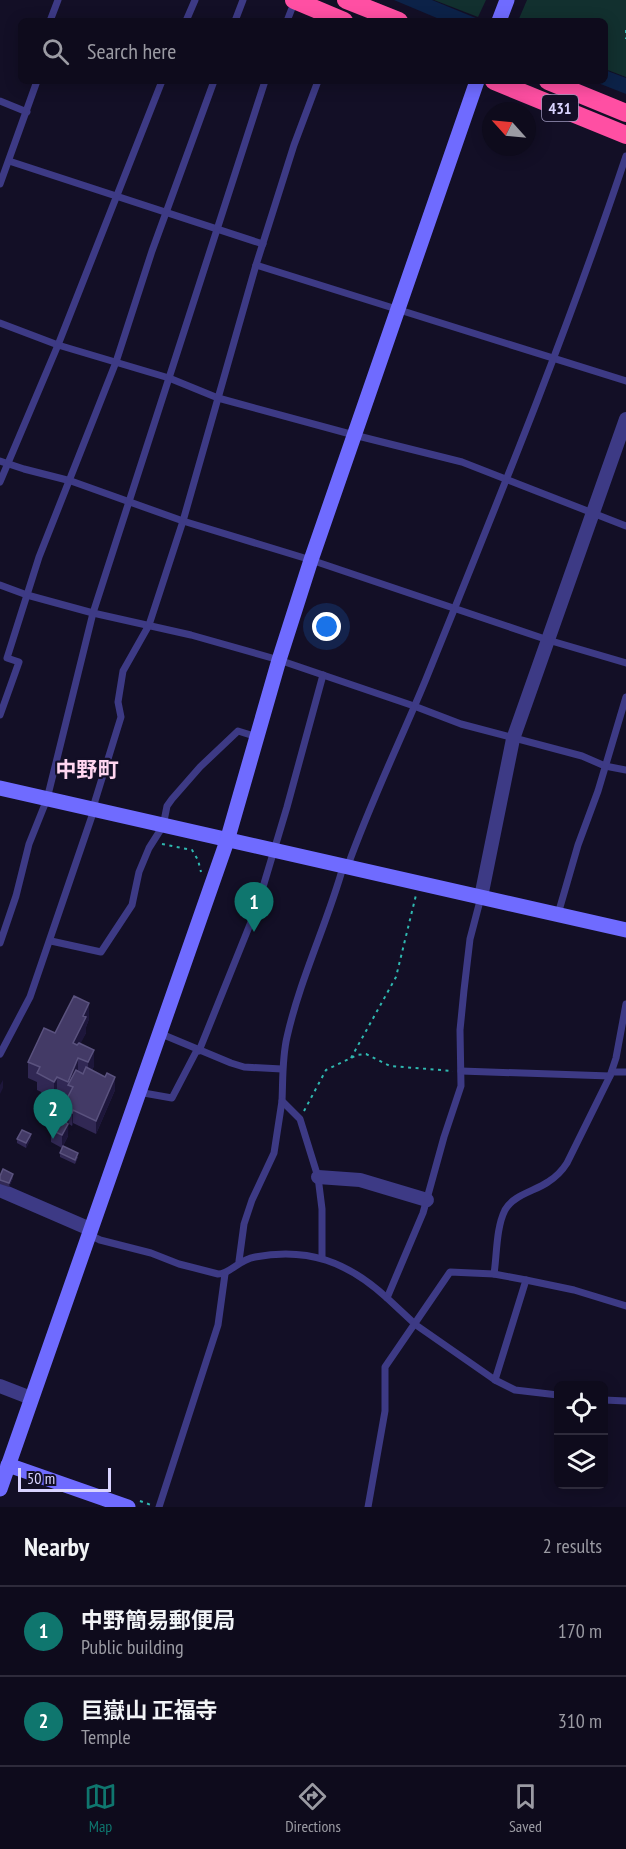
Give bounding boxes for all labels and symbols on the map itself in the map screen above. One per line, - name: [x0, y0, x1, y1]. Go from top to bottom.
- road number: 431: [542, 95, 578, 121]
- north arrow: [482, 102, 536, 156]
- your location: [312, 612, 341, 641]
- district label: 中野町: [56, 756, 119, 783]
- pin: 1: [234, 882, 274, 932]
- pin: 2: [34, 1090, 72, 1139]
- scale bar: [18, 1465, 111, 1492]

